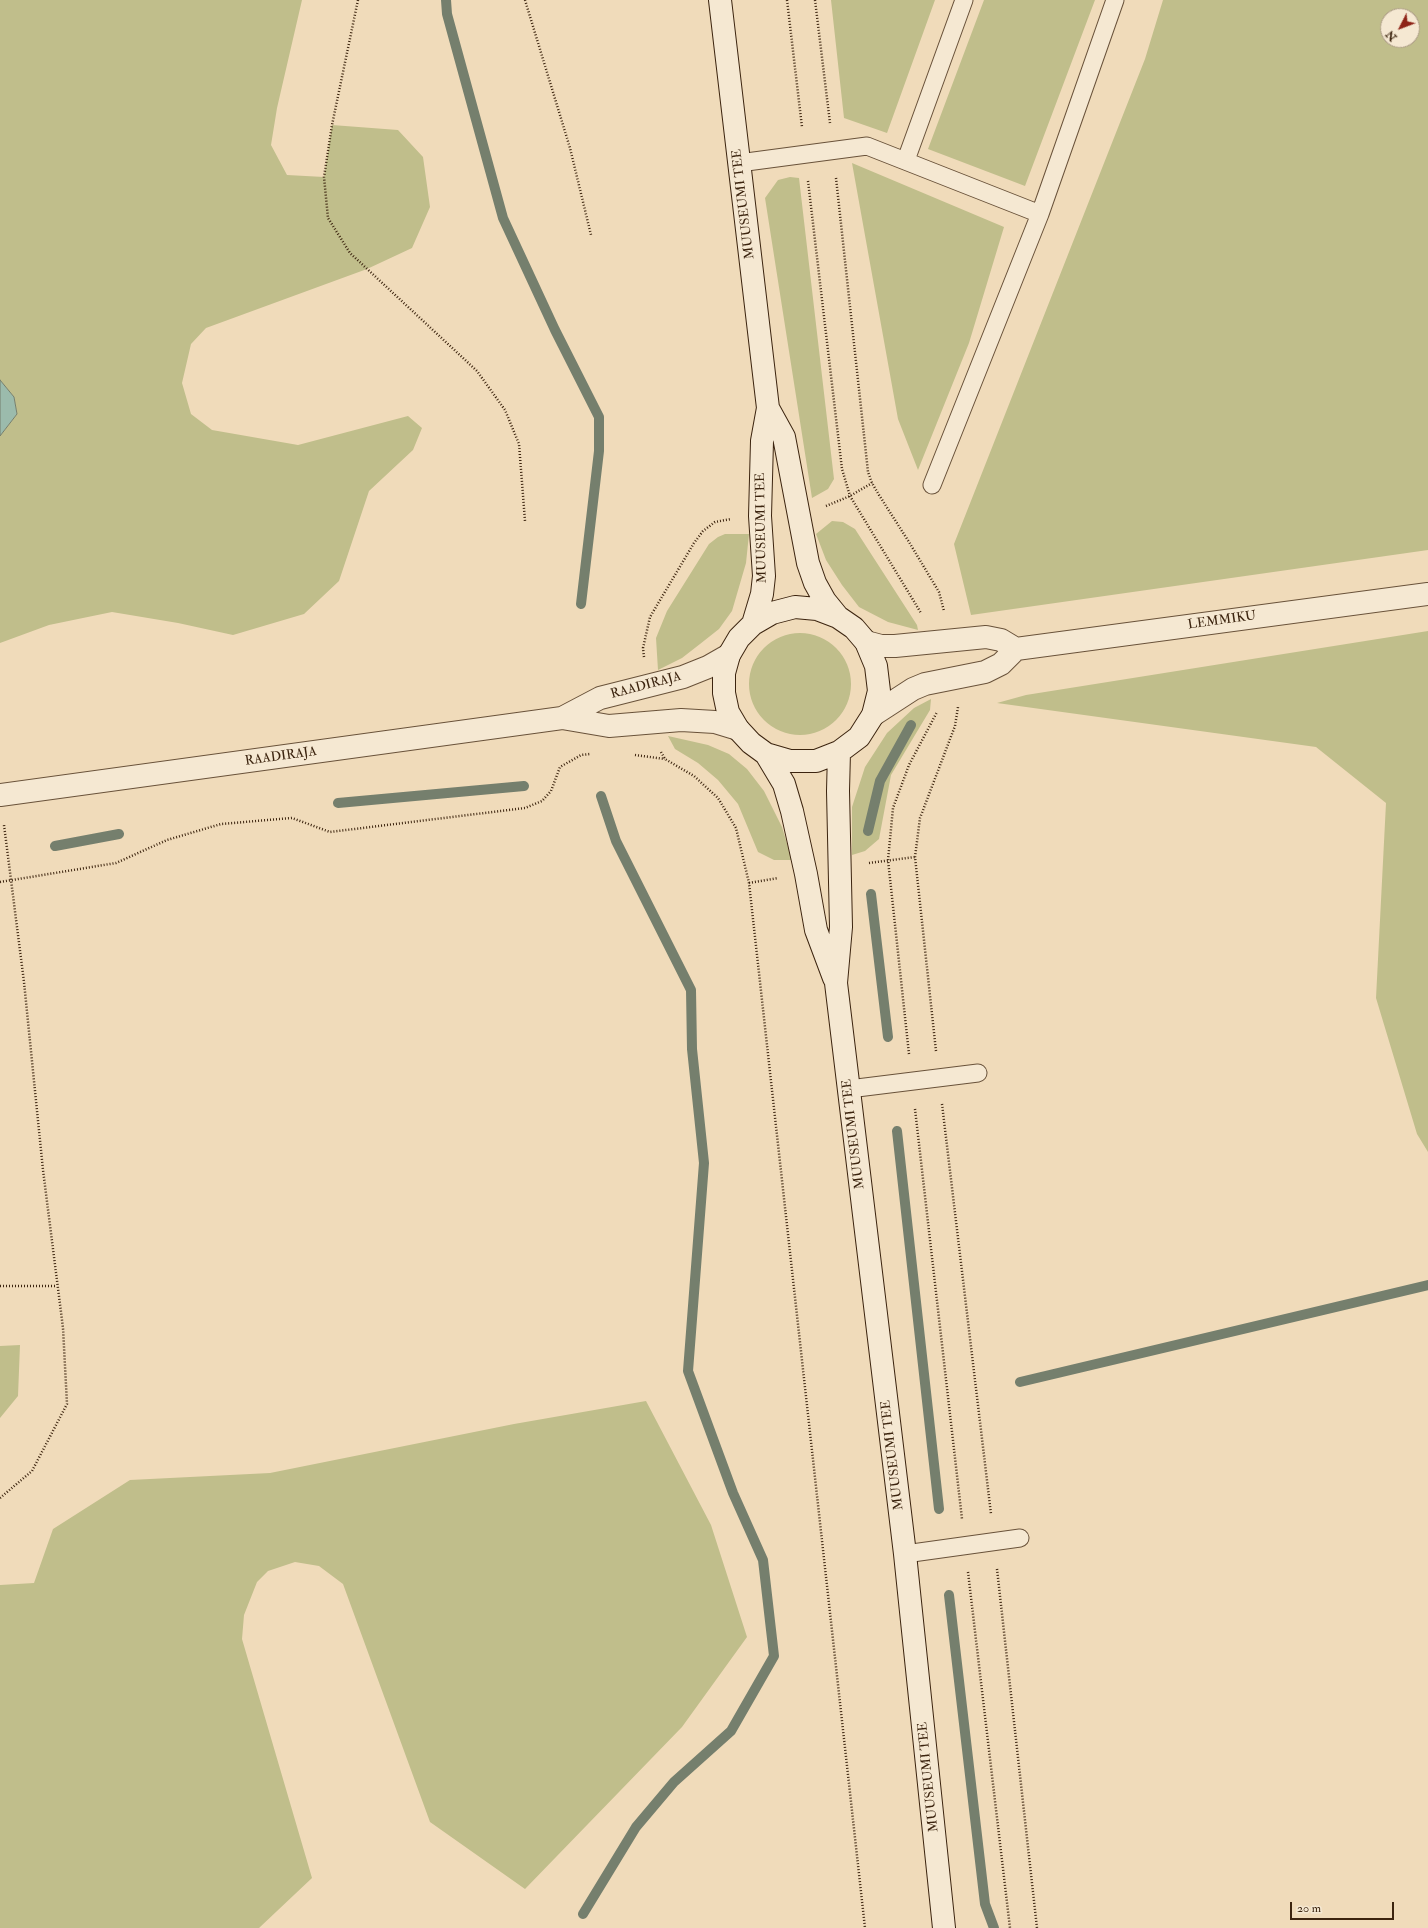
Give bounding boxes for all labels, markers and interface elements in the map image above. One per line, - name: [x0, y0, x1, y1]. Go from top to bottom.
- north arrow: [1380, 8, 1420, 48]
- text: N: [1383, 28, 1400, 44]
- street label: MUUSEUMI TEE: [730, 148, 758, 260]
- street label: MUUSEUMI TEE: [753, 472, 771, 584]
- street label: LEMMIKU: [1187, 608, 1257, 634]
- street label: RAADIRAJA: [609, 669, 683, 703]
- street label: RAADIRAJA: [244, 744, 318, 770]
- street label: MUUSEUMI TEE: [840, 1078, 868, 1190]
- street label: MUUSEUMI TEE: [879, 1399, 907, 1511]
- street label: MUUSEUMI TEE: [915, 1721, 943, 1833]
- scale bar: [1292, 1894, 1396, 1920]
- text: 20 m: [1297, 1901, 1321, 1916]

